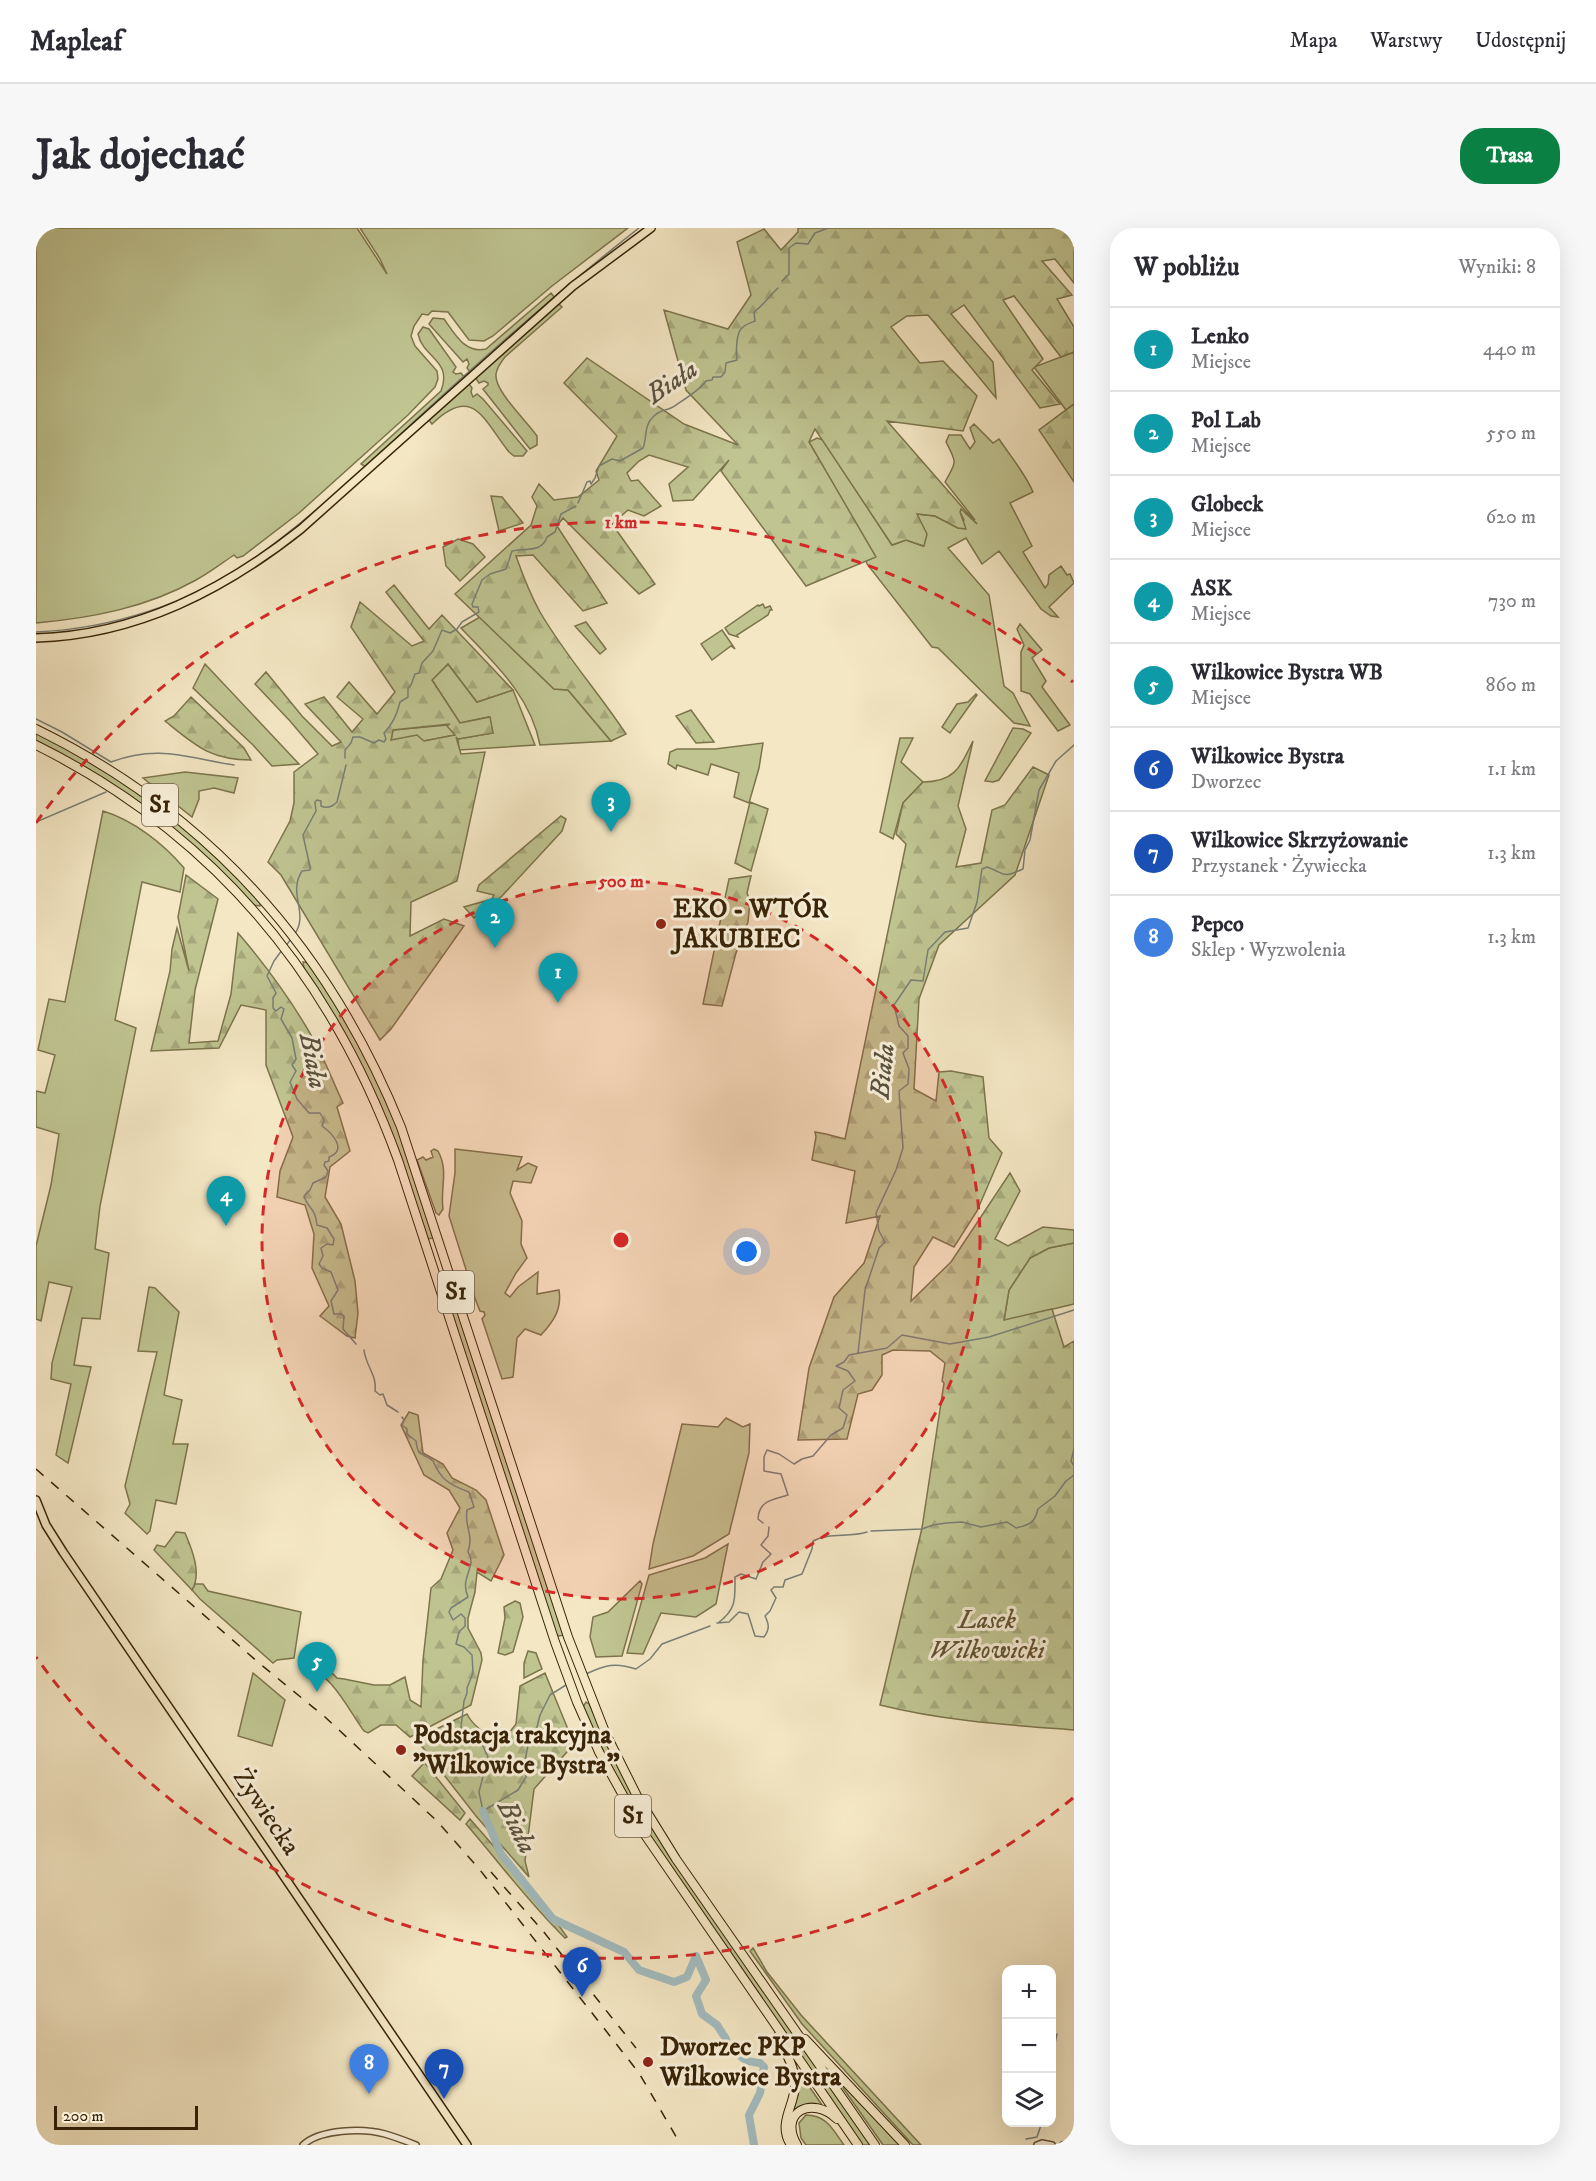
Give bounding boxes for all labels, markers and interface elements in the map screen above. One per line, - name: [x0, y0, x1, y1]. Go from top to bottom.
- text: Mapleaf: [30, 24, 122, 59]
- text: Mapa: [1290, 28, 1337, 54]
- text: Warstwy: [1370, 28, 1442, 54]
- text: Udostępnij: [1475, 28, 1566, 54]
- button: Trasa: [1460, 128, 1560, 184]
- text: Jak dojechać: [36, 130, 244, 182]
- text: W pobliżu: [1134, 251, 1239, 284]
- text: Wyniki: 8: [1458, 255, 1536, 280]
- text: Lenko: [1191, 323, 1249, 350]
- text: 1: [1150, 337, 1157, 362]
- text: 440 m: [1483, 337, 1536, 362]
- text: Miejsce: [1191, 350, 1251, 375]
- water label: Biała: [639, 352, 704, 412]
- text: Pol Lab: [1191, 407, 1261, 434]
- text: 2: [1149, 421, 1158, 446]
- text: 550 m: [1486, 421, 1536, 446]
- text: Miejsce: [1191, 434, 1251, 459]
- text: Globeck: [1191, 491, 1263, 518]
- text: 3: [1150, 505, 1157, 530]
- text: 620 m: [1486, 505, 1536, 530]
- text: 1 km: [605, 512, 638, 534]
- text: Miejsce: [1191, 518, 1251, 543]
- text: ASK: [1191, 575, 1232, 602]
- text: 4: [1148, 589, 1159, 614]
- text: 730 m: [1488, 589, 1536, 614]
- text: Miejsce: [1191, 602, 1251, 627]
- text: Wilkowice Bystra WB: [1191, 659, 1383, 686]
- text: 5: [1149, 673, 1158, 698]
- text: 860 m: [1486, 673, 1536, 698]
- text: Miejsce: [1191, 686, 1251, 711]
- text: Wilkowice Bystra: [1191, 743, 1344, 770]
- text: 6: [1148, 757, 1159, 782]
- text: 1.1 km: [1487, 757, 1536, 782]
- text: Dworzec: [1191, 770, 1261, 795]
- pin: 3: [592, 782, 630, 832]
- road number: S1: [142, 784, 178, 826]
- text: Wilkowice Skrzyżowanie: [1191, 827, 1408, 854]
- text: 7: [1148, 841, 1159, 866]
- text: 1.3 km: [1487, 841, 1536, 866]
- text: Przystanek · Żywiecka: [1191, 854, 1367, 879]
- text: 500 m: [597, 871, 644, 893]
- place label: EKO - WTÓR JAKUBIEC: [670, 892, 829, 956]
- pin: 2: [476, 898, 514, 948]
- text: Pepco: [1191, 911, 1244, 938]
- marker: EKO - WTÓR JAKUBIEC: [654, 917, 668, 931]
- text: 8: [1148, 925, 1159, 950]
- text: 1.3 km: [1487, 925, 1536, 950]
- text: Sklep · Wyzwolenia: [1191, 938, 1346, 963]
- pin: 1: [538, 954, 578, 1003]
- water label: Biała: [291, 1030, 335, 1091]
- water label: Biała: [863, 1042, 903, 1101]
- pin: 4: [206, 1176, 246, 1226]
- centre of rings: [611, 1230, 631, 1250]
- your location: [732, 1237, 761, 1266]
- road number: S1: [438, 1271, 474, 1313]
- park label: Lasek Wilkowicki: [930, 1604, 1047, 1667]
- pin: 5: [298, 1642, 336, 1692]
- place label: Podstacja trakcyjna "Wilkowice Bystra": [413, 1719, 620, 1782]
- marker: Podstacja trakcyjna "Wilkowice Bystra": [394, 1743, 408, 1757]
- street label: Żywiecka: [225, 1762, 307, 1862]
- water label: Biała: [489, 1794, 544, 1859]
- road number: S1: [615, 1795, 651, 1837]
- pin: 6: [562, 1948, 602, 1997]
- map controls: [1002, 1965, 1056, 2127]
- button: +: [1002, 1965, 1056, 2019]
- button: −: [1002, 2019, 1056, 2073]
- place label: Dworzec PKP Wilkowice Bystra: [659, 2031, 842, 2094]
- pin: 8: [350, 2044, 388, 2094]
- pin: 7: [424, 2050, 464, 2099]
- marker: Dworzec PKP Wilkowice Bystra: [641, 2055, 655, 2069]
- button: layers: [1002, 2073, 1056, 2127]
- scale bar: [54, 2103, 198, 2130]
- text: 200 m: [63, 2106, 104, 2126]

